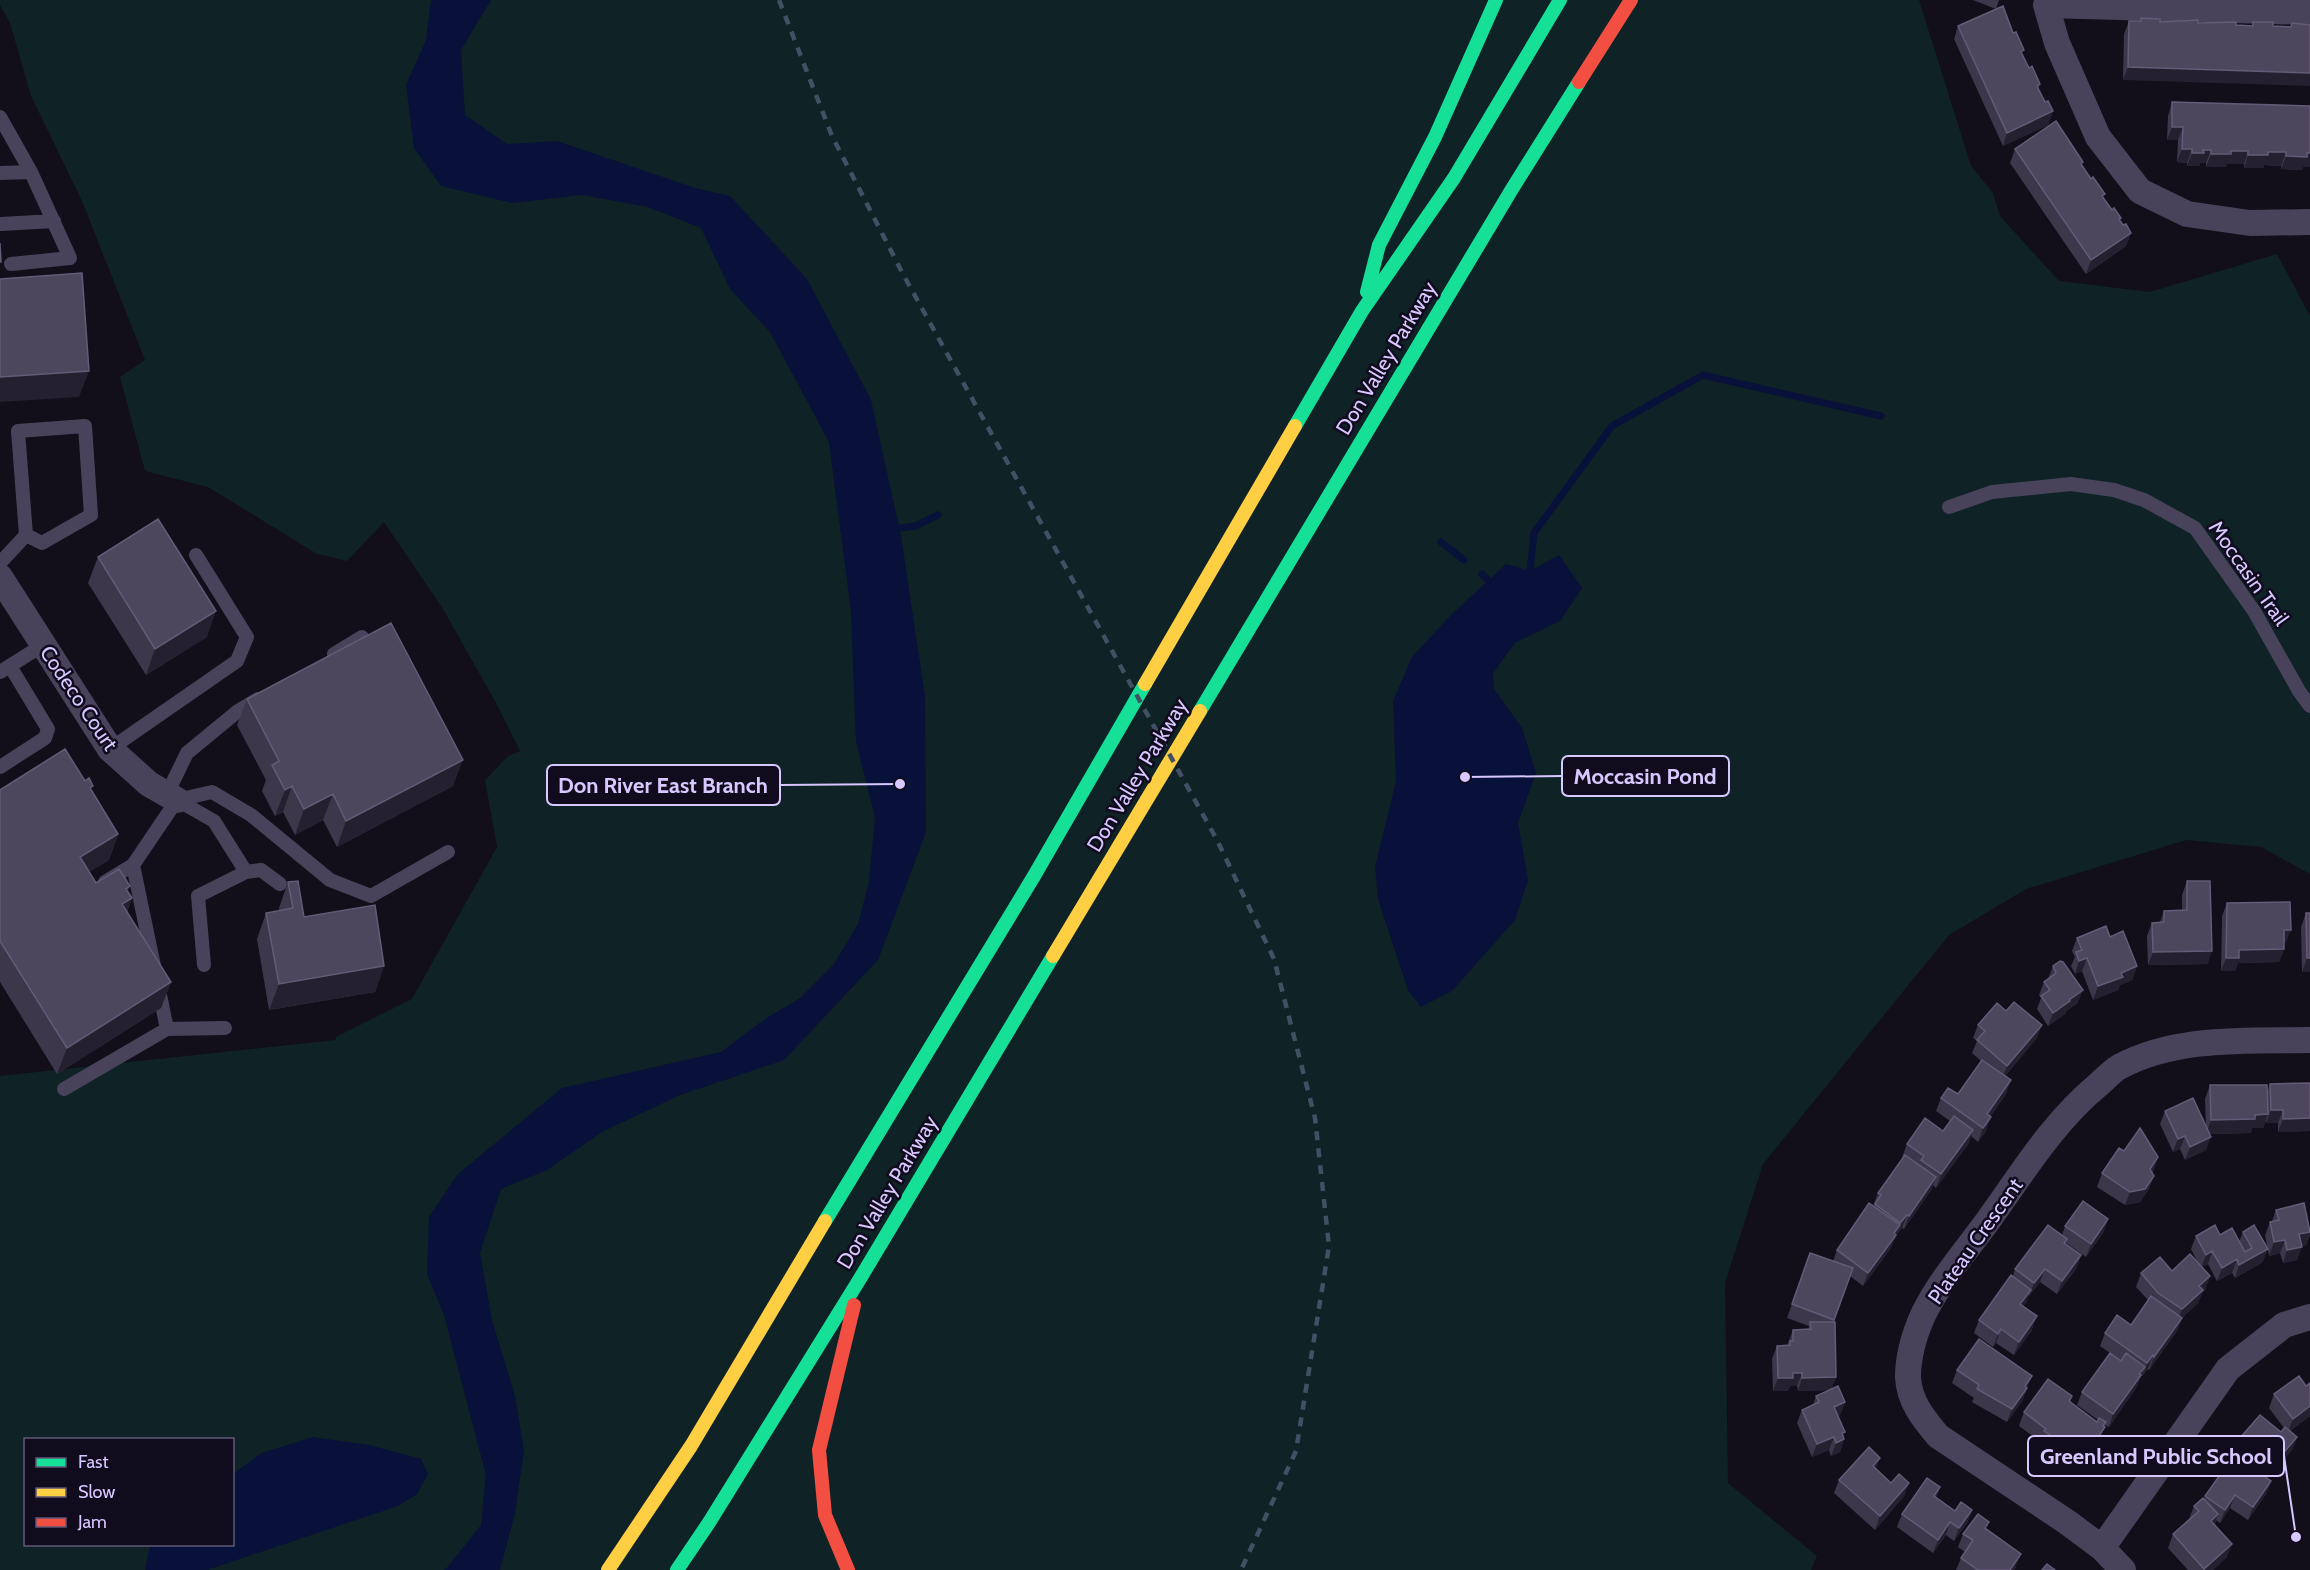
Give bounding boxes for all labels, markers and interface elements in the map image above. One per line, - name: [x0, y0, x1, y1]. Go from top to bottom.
- street label: Don Valley Parkway: [1330, 277, 1442, 439]
- street label: Moccasin Trail: [2204, 516, 2294, 630]
- street label: Codeco Court: [35, 641, 123, 755]
- street label: Don Valley Parkway: [1081, 694, 1193, 856]
- callout: Moccasin Pond: [1562, 756, 1729, 796]
- text: Moccasin Pond: [1573, 763, 1717, 790]
- callout: Don River East Branch: [547, 765, 780, 805]
- text: Don River East Branch: [558, 772, 768, 799]
- street label: Don Valley Parkway: [831, 1111, 943, 1273]
- street label: Plateau Crescent: [1922, 1173, 2028, 1309]
- callout: Greenland Public School: [2028, 1436, 2284, 1476]
- legend: [24, 1438, 234, 1546]
- text: Greenland Public School: [2040, 1443, 2272, 1470]
- text: Fast: [78, 1451, 109, 1473]
- text: Slow: [78, 1481, 115, 1503]
- text: Jam: [77, 1511, 107, 1533]

